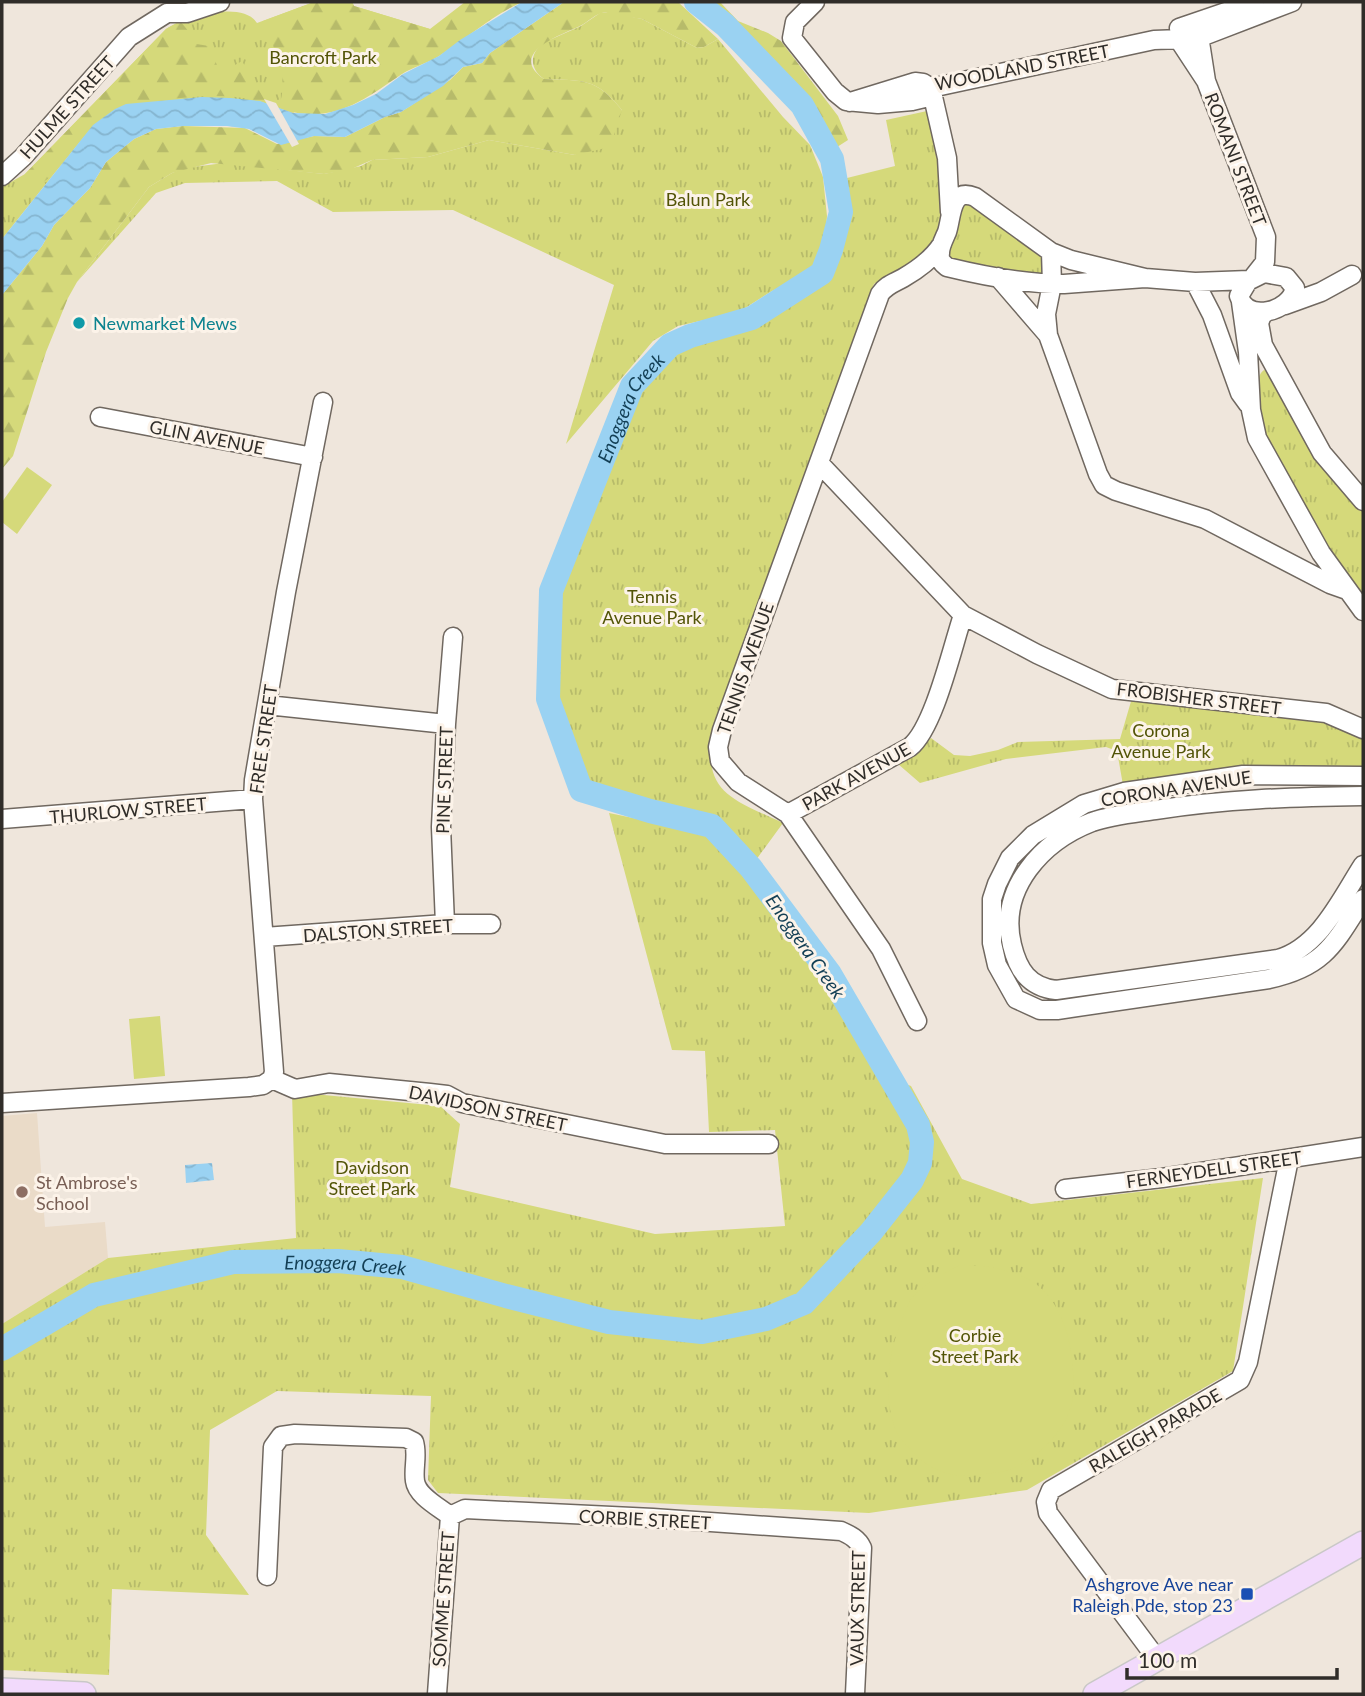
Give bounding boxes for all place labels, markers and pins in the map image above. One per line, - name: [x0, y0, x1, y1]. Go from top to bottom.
- place label: Newmarket Mews: [93, 312, 237, 334]
- marker: Newmarket Mews: [71, 315, 87, 331]
- place label: St Ambrose's School: [36, 1171, 138, 1214]
- marker: St Ambrose's School: [14, 1184, 30, 1200]
- place label: Ashgrove Ave near Raleigh Pde, stop 23: [1072, 1573, 1233, 1616]
- marker: Ashgrove Ave near Raleigh Pde, stop 23: [1239, 1586, 1255, 1602]

